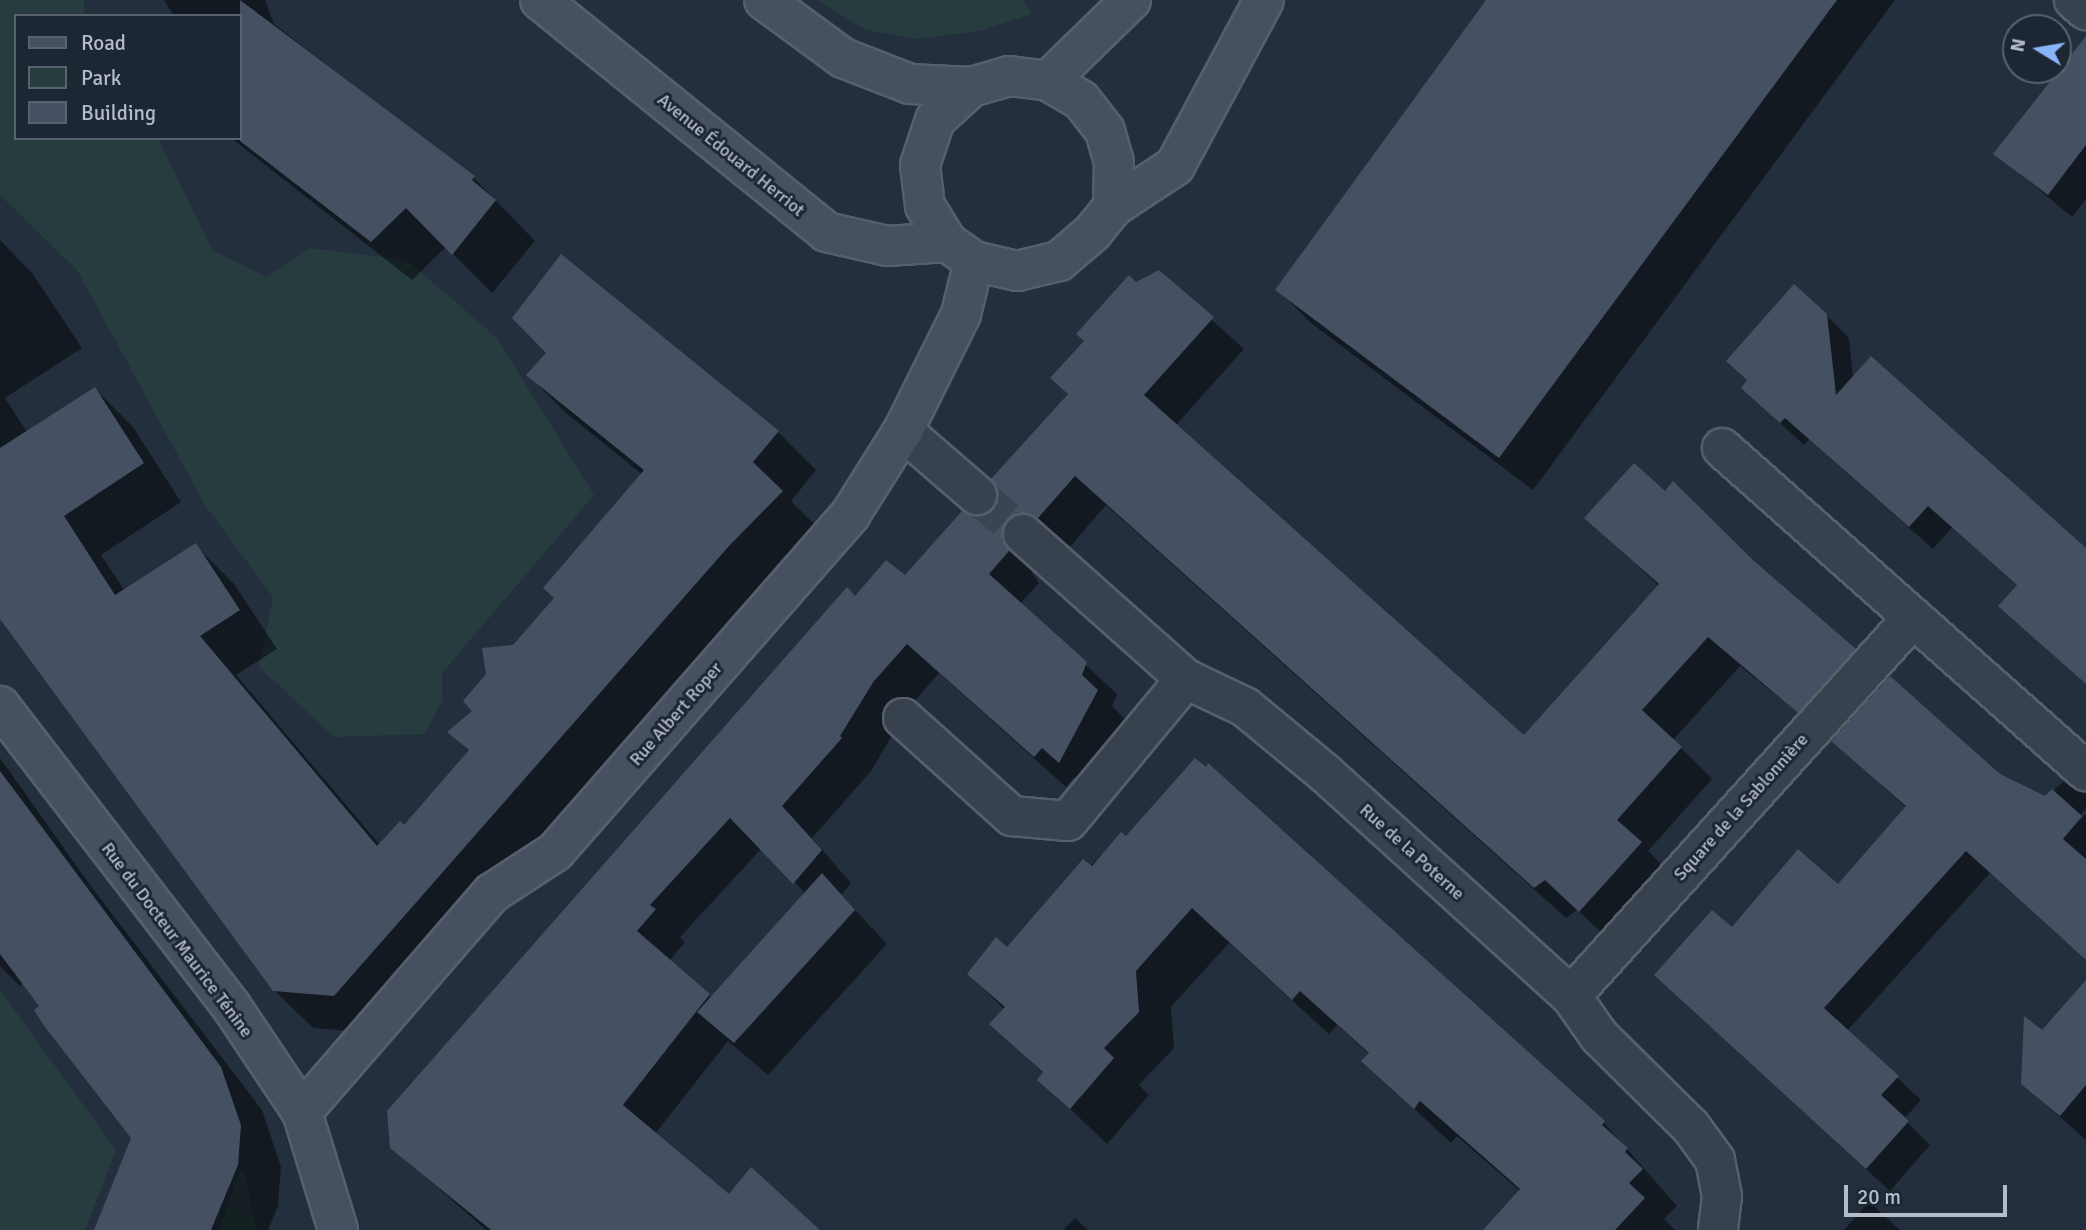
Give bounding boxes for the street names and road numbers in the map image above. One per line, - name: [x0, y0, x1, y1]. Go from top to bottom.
- street label: Avenue Édouard Herriot: [653, 89, 809, 221]
- street label: Rue Albert Roper: [625, 658, 727, 770]
- street label: Square de la Sablonnière: [1669, 729, 1813, 885]
- street label: Rue de la Poterne: [1355, 799, 1469, 905]
- street label: Rue du Docteur Maurice Ténine: [97, 838, 257, 1042]

